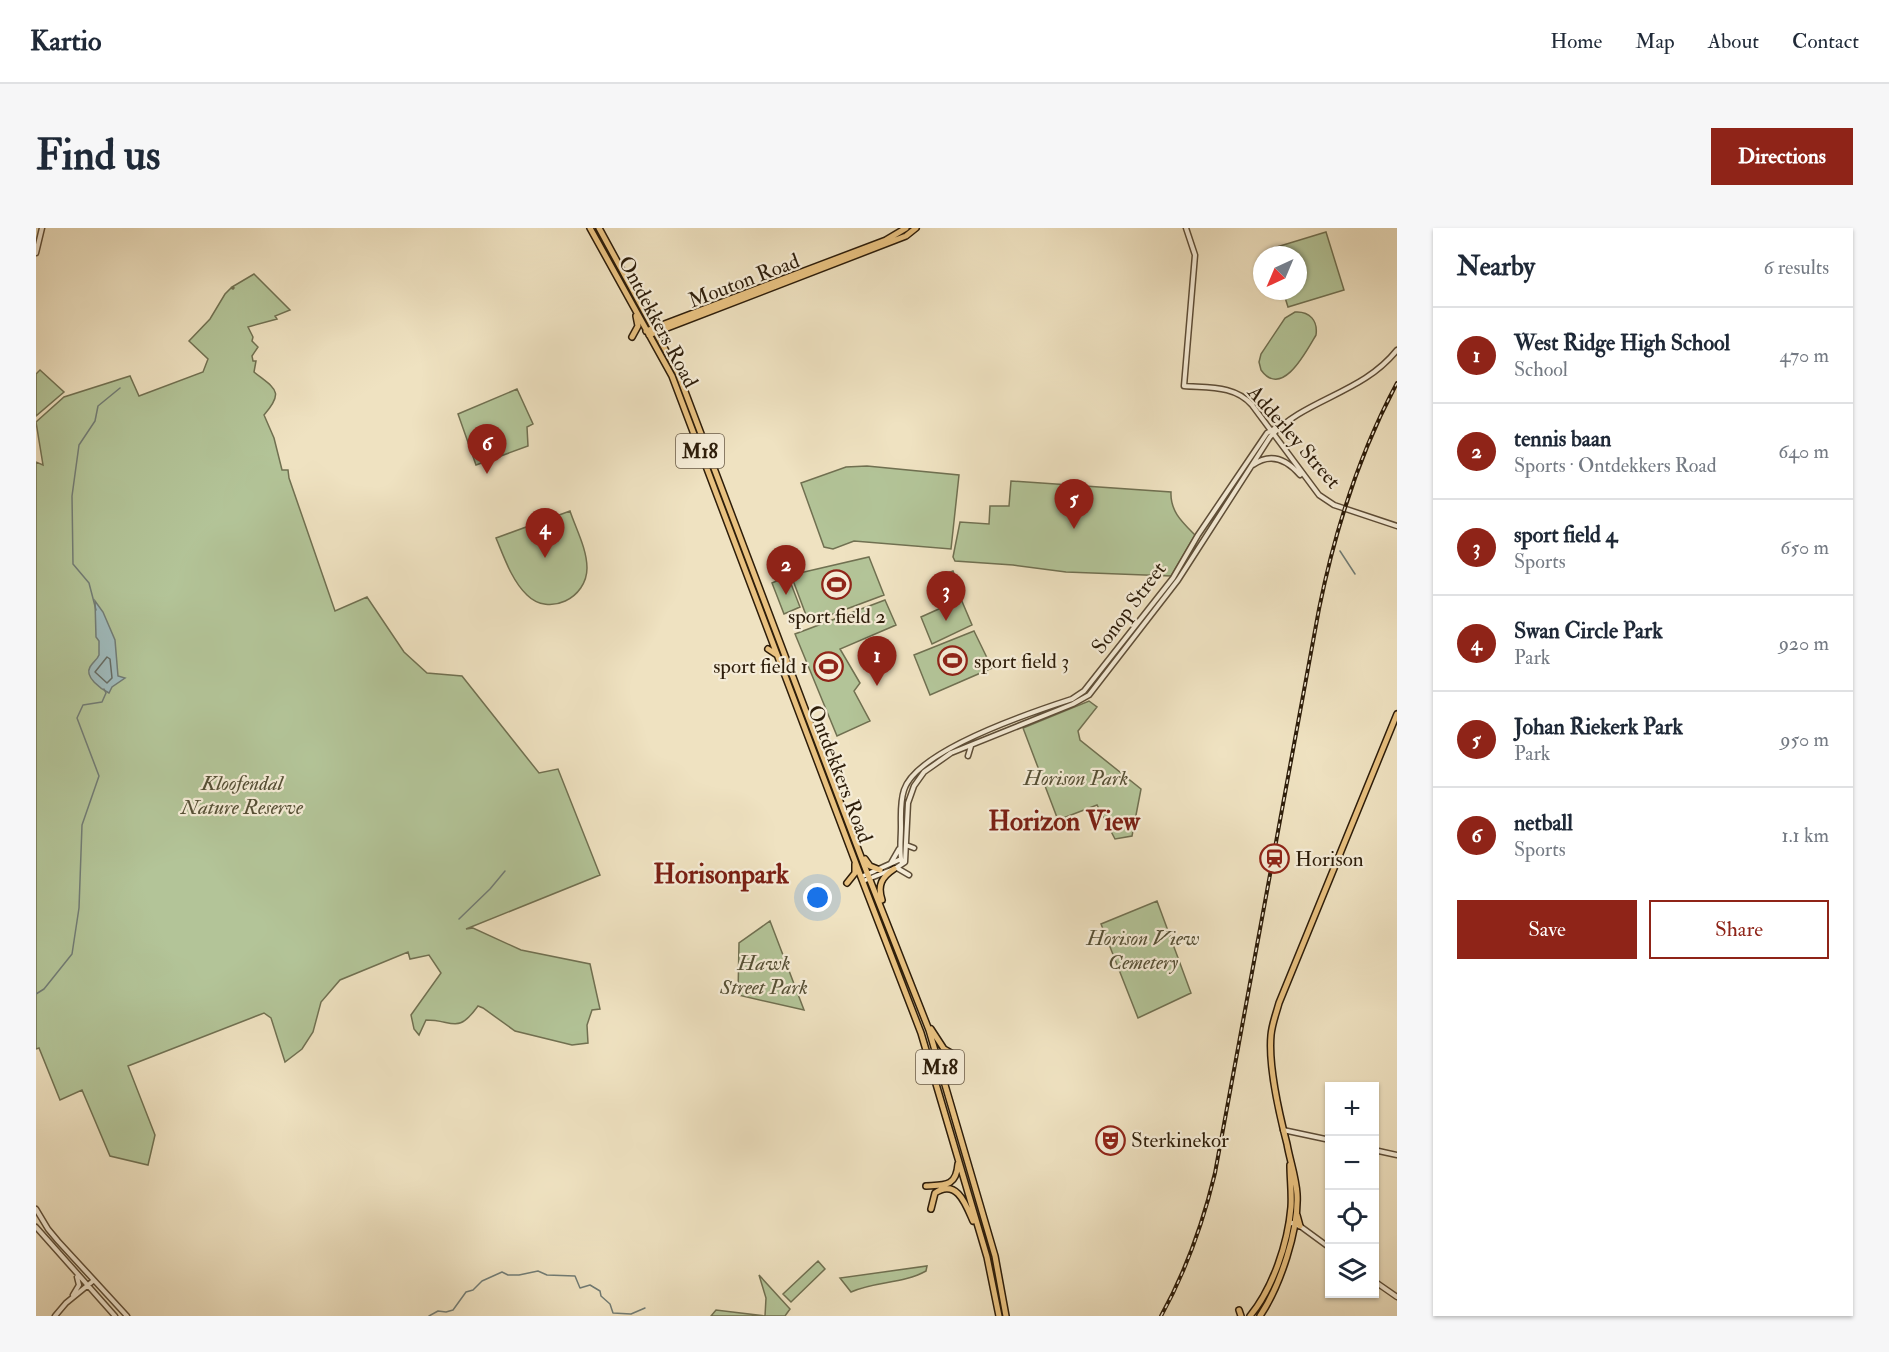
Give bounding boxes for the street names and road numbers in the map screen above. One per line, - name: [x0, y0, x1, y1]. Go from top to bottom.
- street label: Mouton Road: [685, 247, 804, 315]
- street label: Ontdekkers Road: [612, 251, 704, 393]
- street label: Adderley Street: [1241, 379, 1347, 495]
- road number: M18: [676, 434, 724, 468]
- street label: Sonop Street: [1086, 556, 1172, 659]
- street label: Ontdekkers Road: [801, 701, 879, 847]
- road number: M18: [916, 1050, 964, 1084]

